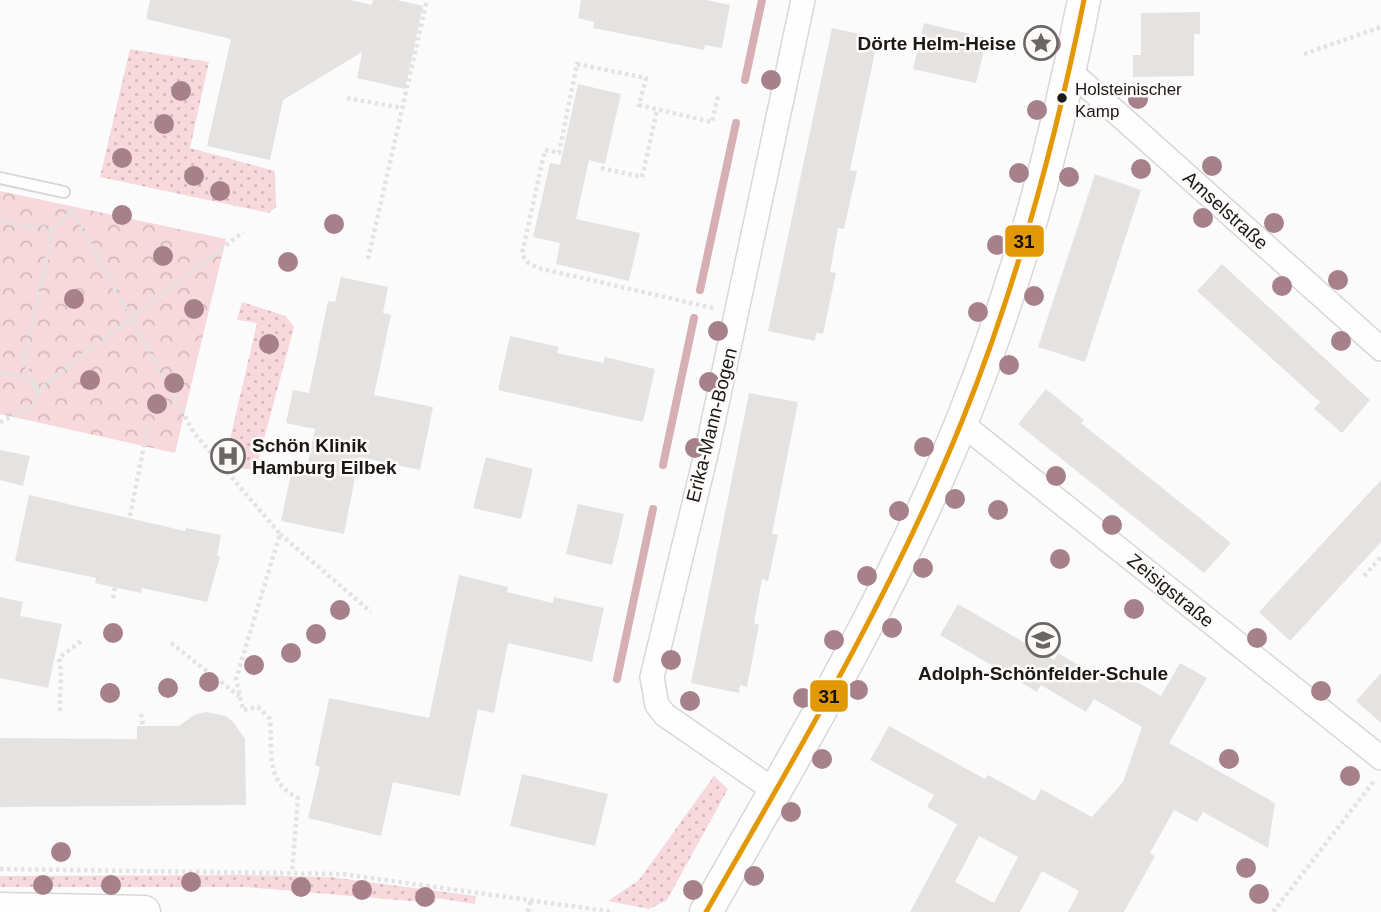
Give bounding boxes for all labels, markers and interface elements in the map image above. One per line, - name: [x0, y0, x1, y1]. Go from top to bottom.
- place icon: Dörte Helm-Heise: [1022, 24, 1060, 62]
- place label: Dörte Helm-Heise: [858, 33, 1016, 54]
- place label: Holsteinischer Kamp: [1075, 80, 1182, 121]
- marker: Holsteinischer Kamp: [1055, 91, 1069, 105]
- street label: Amselstraße: [1179, 167, 1272, 254]
- line badge: 31: [1004, 224, 1045, 258]
- text: 31: [1013, 231, 1035, 252]
- street label: Erika-Mann-Bogen: [682, 346, 741, 505]
- place label: Schön Klinik Hamburg Eilbek: [252, 435, 397, 478]
- hospital icon: Schön Klinik Hamburg Eilbek: [209, 437, 247, 475]
- street label: Zeisigstraße: [1123, 549, 1218, 631]
- school or university icon: Adolph-Schönfelder-Schule: [1024, 621, 1062, 659]
- place label: Adolph-Schönfelder-Schule: [918, 663, 1168, 684]
- line badge: 31: [809, 679, 849, 713]
- text: 31: [818, 686, 840, 707]

